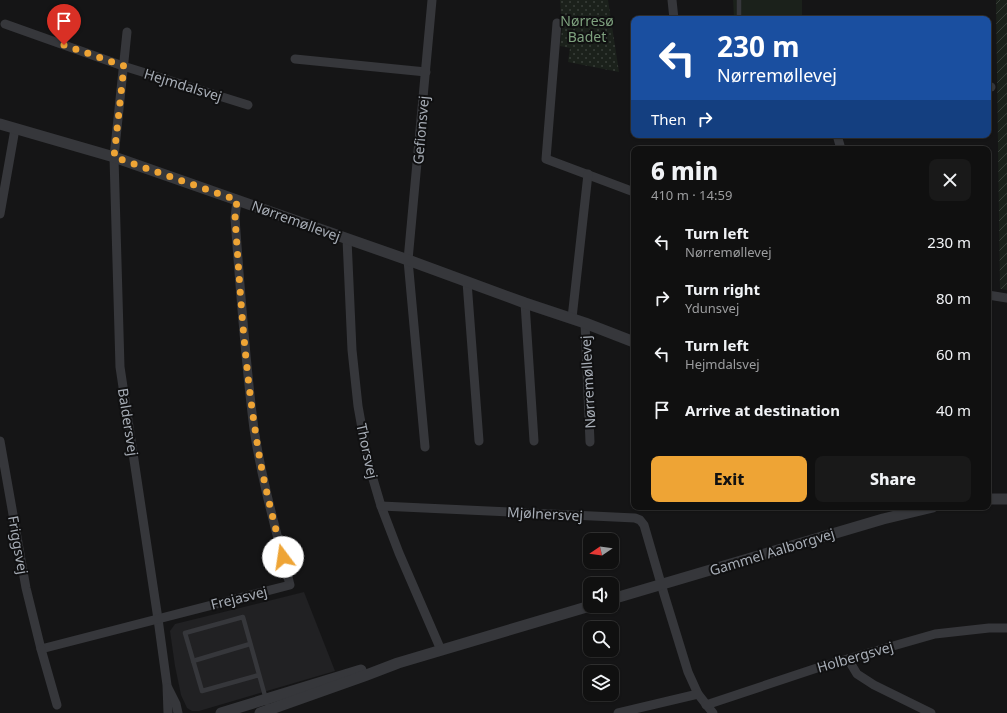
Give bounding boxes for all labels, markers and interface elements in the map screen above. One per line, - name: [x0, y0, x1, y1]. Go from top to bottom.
- pin: [47, 4, 81, 45]
- icon: arrive: [53, 10, 75, 32]
- park label: Nørresø Badet: [560, 11, 614, 46]
- text: 230 m: [717, 27, 800, 65]
- icon: left: [651, 32, 703, 84]
- text: Nørremøllevej: [717, 63, 837, 87]
- street label: Hejmdalsvej: [142, 64, 224, 105]
- street label: Gefionsvej: [408, 95, 433, 165]
- icon: right: [694, 108, 716, 130]
- text: Then: [651, 109, 686, 129]
- text: 6 min: [651, 154, 718, 187]
- button: close: [929, 159, 971, 201]
- text: 410 m · 14:59: [651, 186, 732, 204]
- street label: Nørremøllevej: [249, 196, 343, 245]
- text: Turn left: [685, 223, 749, 243]
- icon: left: [651, 231, 673, 253]
- text: 230 m: [927, 232, 971, 252]
- text: Nørremøllevej: [685, 243, 772, 261]
- text: Turn right: [685, 279, 760, 299]
- icon: right: [651, 287, 673, 309]
- text: 80 m: [936, 288, 971, 308]
- text: Ydunsvej: [685, 299, 739, 317]
- street label: Nørremøllevej: [576, 335, 599, 429]
- text: Turn left: [685, 335, 749, 355]
- icon: left: [651, 343, 673, 365]
- text: 60 m: [936, 344, 971, 364]
- text: Hejmdalsvej: [685, 355, 760, 373]
- street label: Baldersvej: [114, 387, 143, 457]
- icon: arrive: [651, 399, 673, 421]
- text: Arrive at destination: [685, 400, 840, 420]
- text: 40 m: [936, 400, 971, 420]
- street label: Thorsvej: [352, 422, 383, 480]
- button: Exit: [651, 456, 807, 502]
- button: Share: [815, 456, 971, 502]
- street label: Mjølnersvej: [507, 502, 584, 525]
- street label: Friggsvej: [4, 514, 33, 576]
- street label: Gammel Aalborgvej: [707, 523, 837, 580]
- north arrow: [583, 533, 619, 569]
- map controls: [583, 533, 619, 701]
- position arrow: [262, 536, 304, 578]
- button: sound: [583, 577, 619, 613]
- street label: Frejasvej: [209, 581, 269, 614]
- button: search: [583, 621, 619, 657]
- street label: Holbergsvej: [814, 637, 895, 676]
- button: layers: [583, 665, 619, 701]

